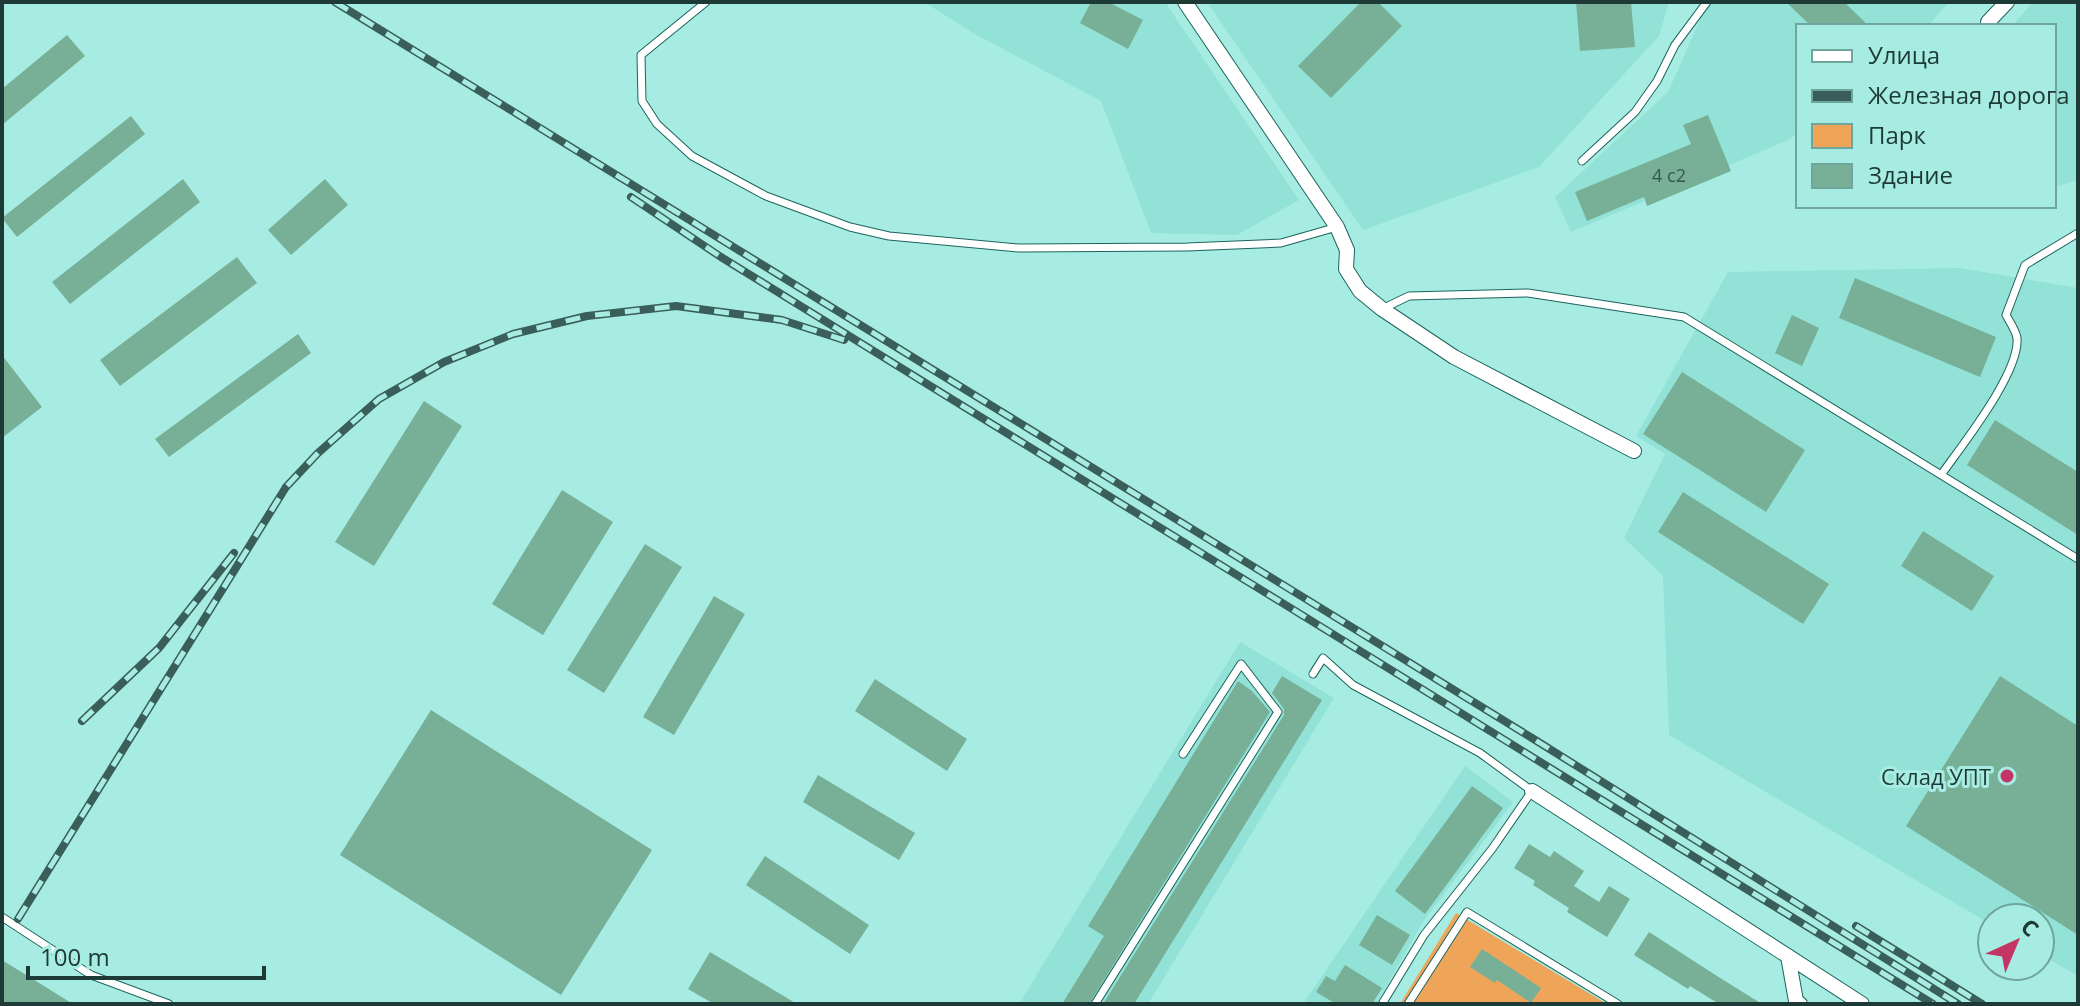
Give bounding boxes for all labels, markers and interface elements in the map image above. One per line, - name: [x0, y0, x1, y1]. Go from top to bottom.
- legend: [1796, 24, 2056, 208]
- text: Улица: [1868, 38, 1940, 71]
- text: Железная дорога: [1868, 78, 2070, 111]
- text: Парк: [1868, 118, 1926, 151]
- text: Здание: [1868, 158, 1953, 191]
- house number: 4 с2: [1652, 163, 1686, 187]
- place label: Склад УПТ: [1881, 761, 1991, 791]
- marker: Склад УПТ: [1998, 767, 2016, 785]
- north arrow: [1976, 902, 2056, 982]
- text: С: [2015, 911, 2046, 943]
- scale bar: [28, 930, 264, 980]
- text: 100 m: [40, 940, 110, 973]

